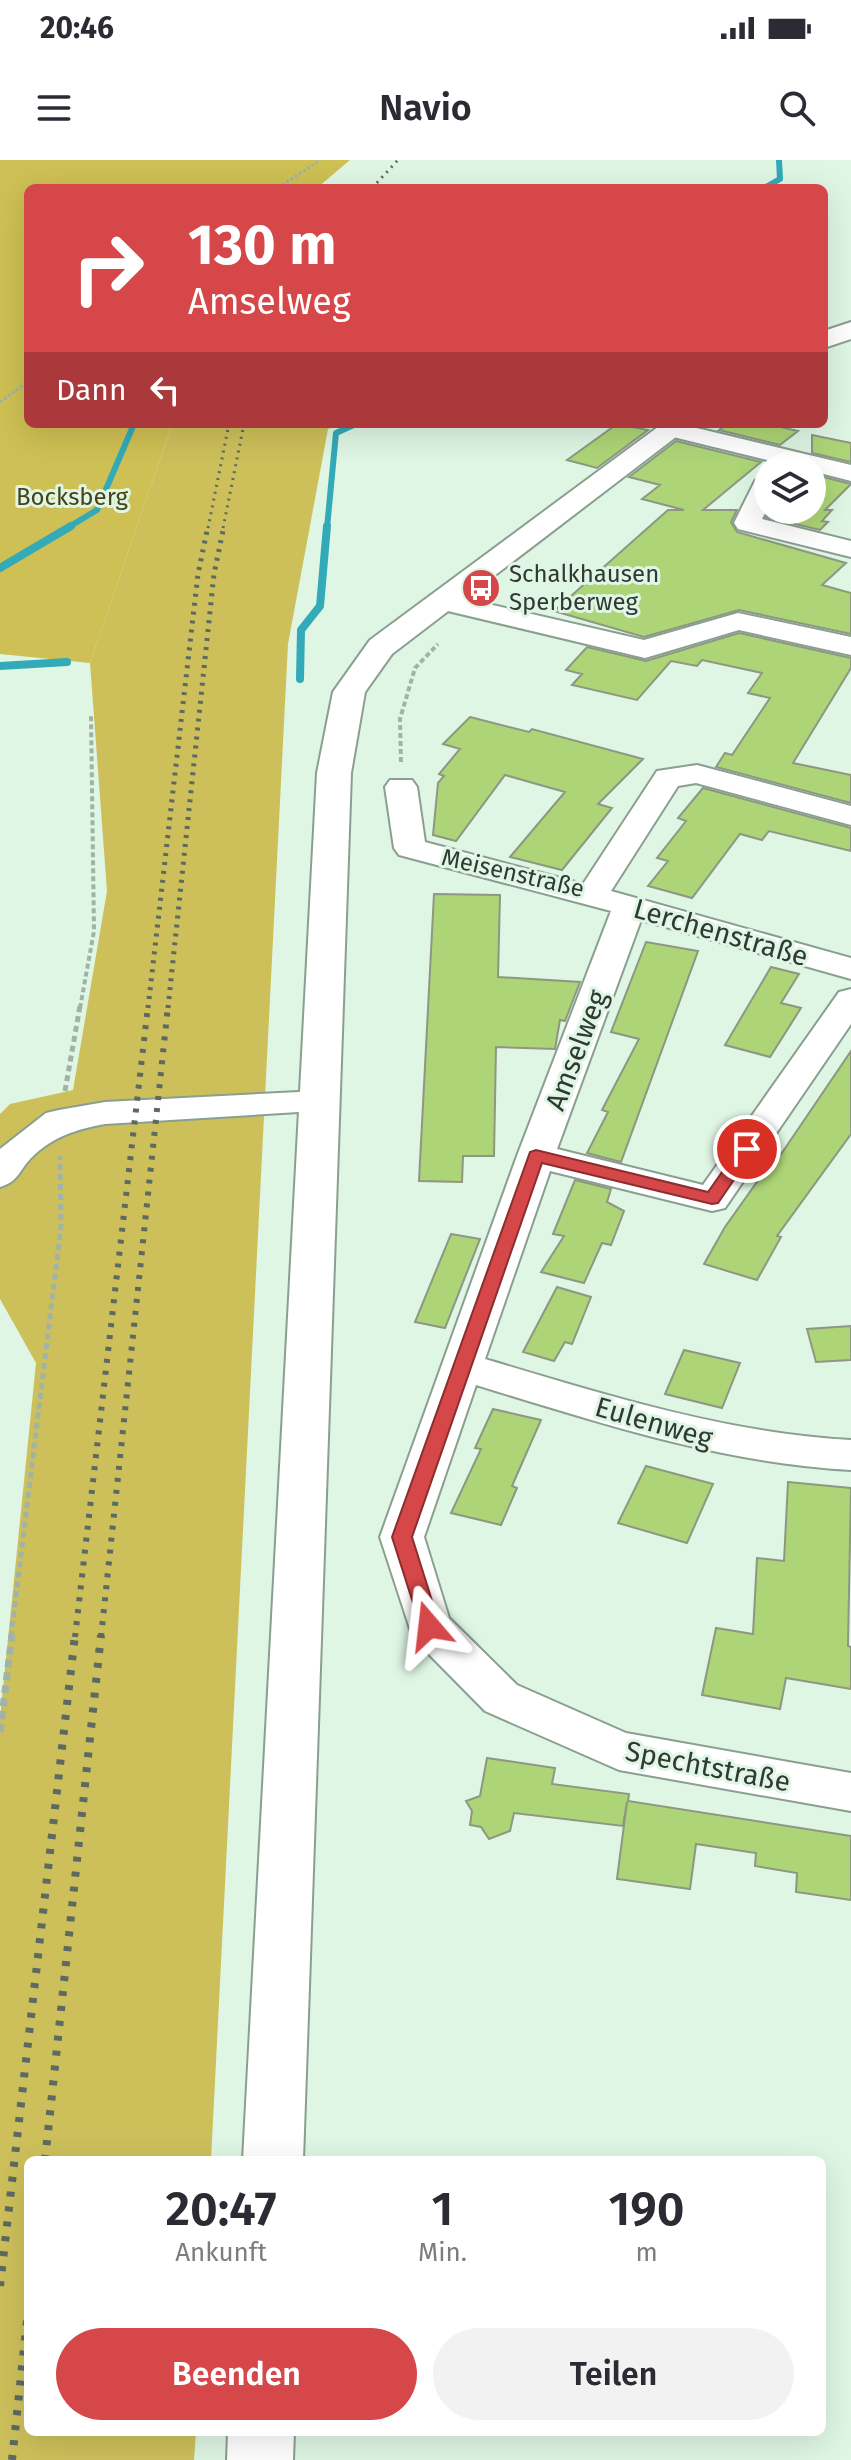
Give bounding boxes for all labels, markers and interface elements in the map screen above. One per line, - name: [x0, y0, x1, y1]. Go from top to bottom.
- text: 20:46: [40, 10, 114, 46]
- icon: menu: [32, 86, 76, 130]
- text: Navio: [379, 86, 472, 130]
- icon: search: [775, 86, 819, 130]
- text: 130 m: [188, 212, 336, 279]
- icon: right: [56, 216, 160, 320]
- text: Amselweg: [188, 280, 351, 324]
- icon: left: [143, 368, 187, 412]
- text: Dann: [56, 372, 127, 408]
- map controls: [754, 452, 826, 524]
- button: layers: [754, 452, 826, 524]
- park label: Bocksberg: [16, 483, 129, 511]
- place label: Schalkhausen Sperberweg: [509, 560, 659, 616]
- bus stop icon: Schalkhausen Sperberweg: [460, 567, 502, 609]
- street label: Meisenstraße: [439, 843, 587, 903]
- street label: Lerchenstraße: [630, 892, 812, 973]
- street label: Amselweg: [538, 985, 615, 1115]
- pin: [713, 1115, 781, 1183]
- icon: arrive: [725, 1127, 769, 1171]
- street label: Eulenweg: [591, 1390, 717, 1455]
- position arrow: [387, 1584, 471, 1668]
- street label: Spechtstraße: [623, 1734, 793, 1799]
- text: 20:47: [165, 2180, 277, 2238]
- text: 1: [432, 2180, 453, 2238]
- text: 190: [608, 2180, 685, 2238]
- text: Ankunft: [175, 2237, 267, 2268]
- text: Min.: [418, 2237, 467, 2268]
- text: m: [635, 2237, 658, 2268]
- button: Beenden: [56, 2328, 417, 2420]
- button: Teilen: [433, 2328, 794, 2420]

